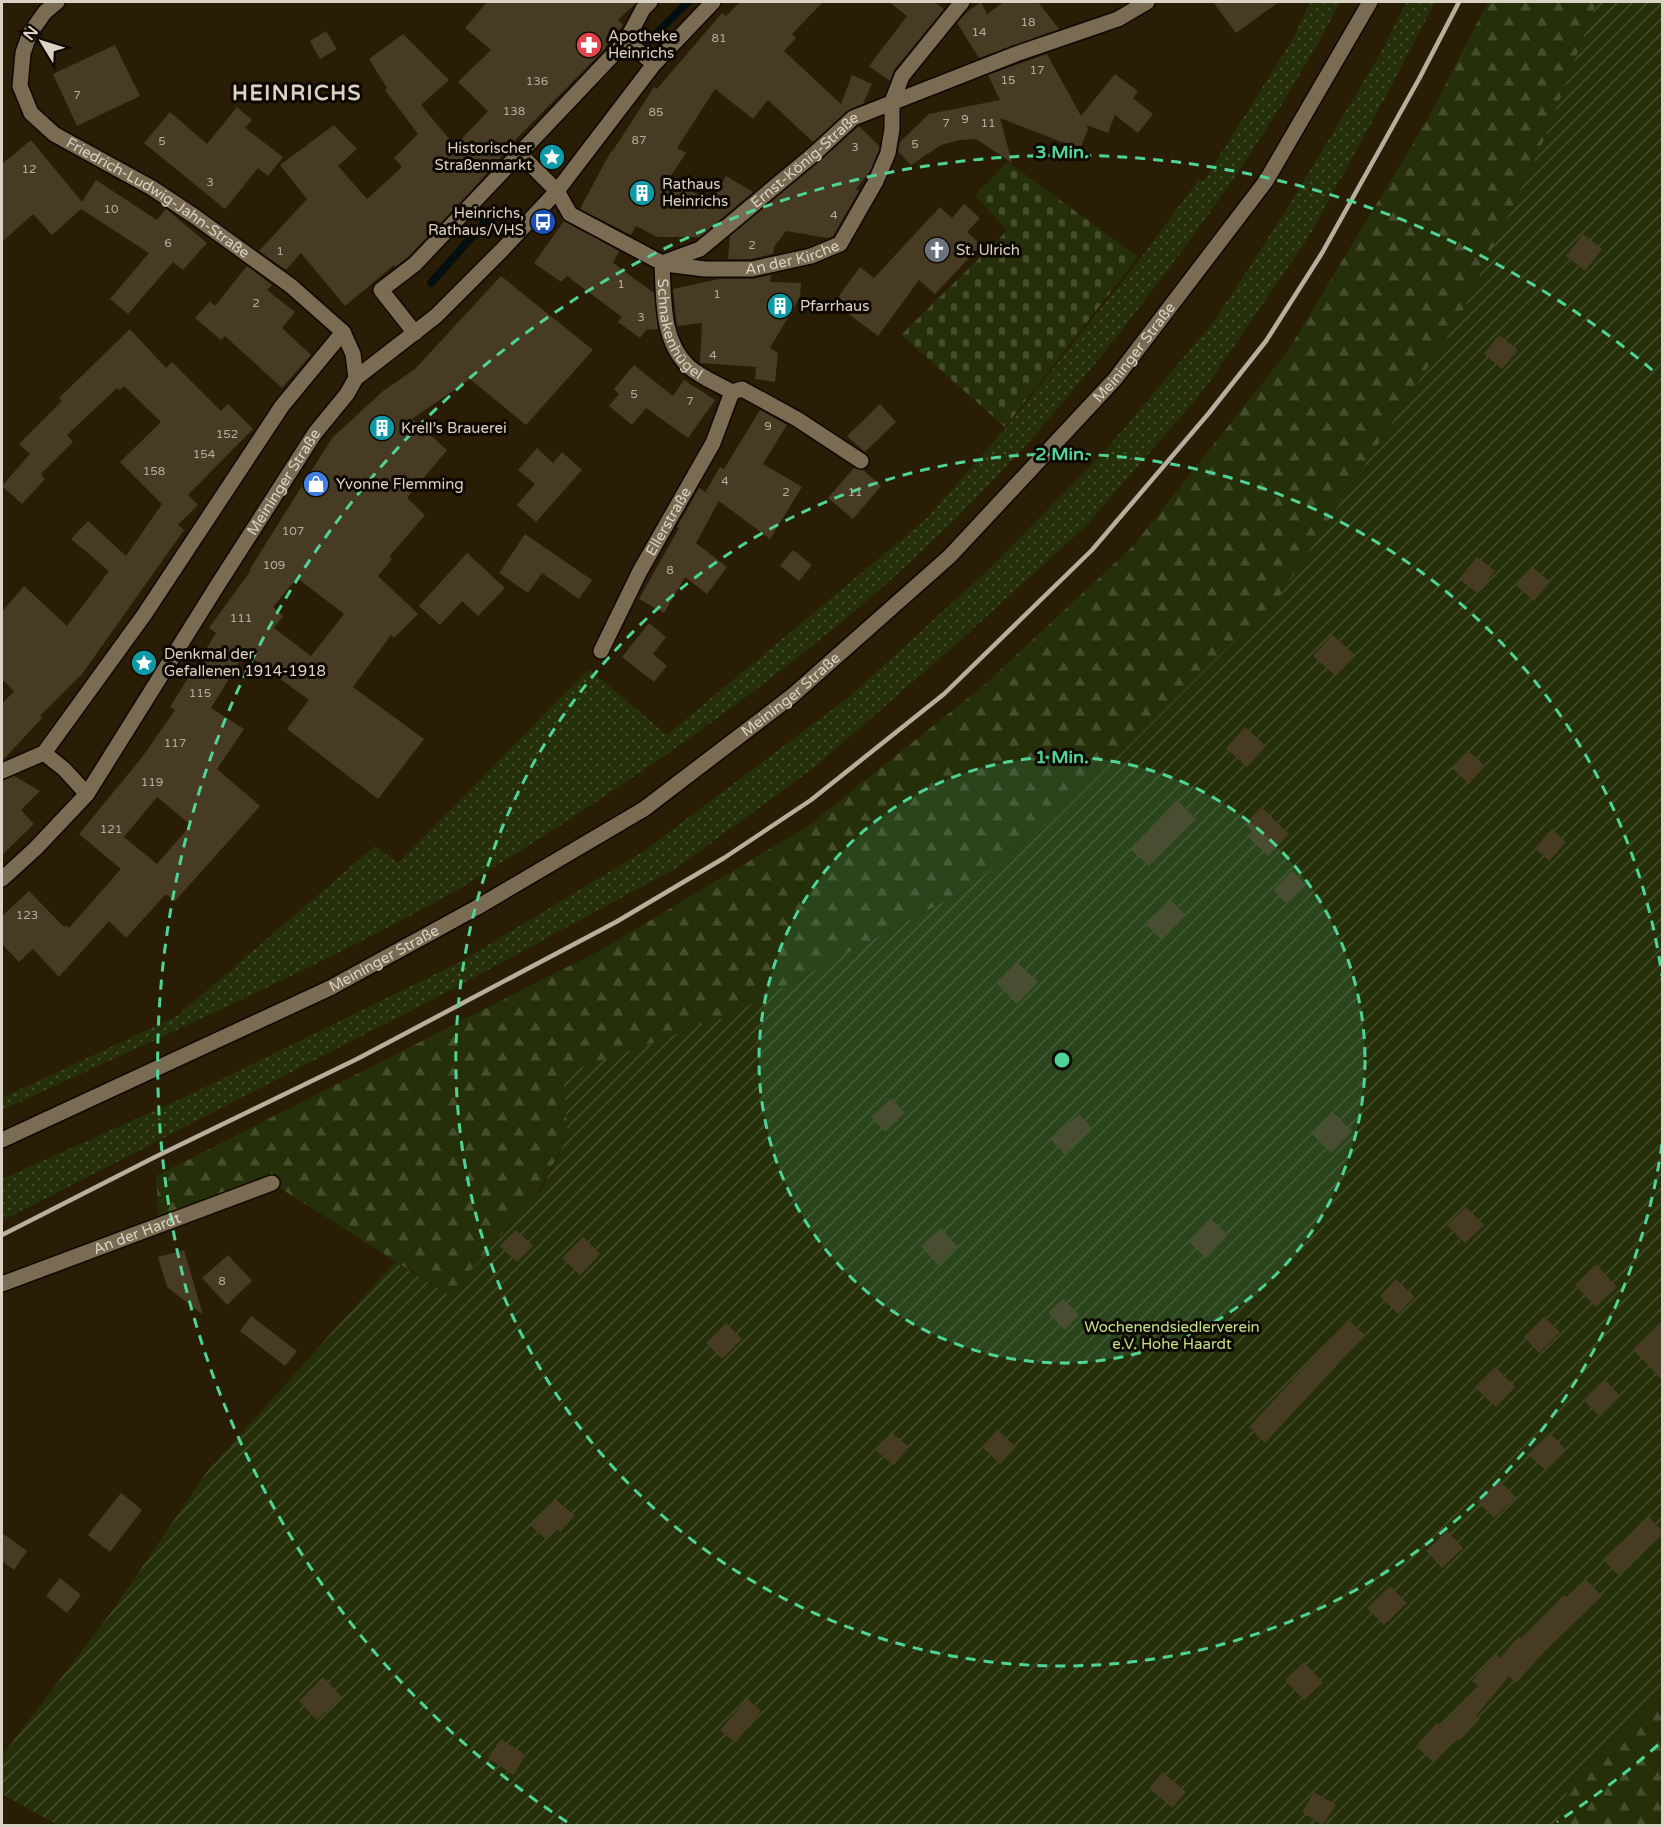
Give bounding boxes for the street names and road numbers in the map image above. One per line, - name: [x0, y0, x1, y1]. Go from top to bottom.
- street label: Ernst-König-Straße: [747, 108, 861, 212]
- street label: Friedrich-Ludwig-Jahn-Straße: [63, 133, 253, 262]
- street label: An der Kirche: [745, 236, 842, 278]
- street label: Schnakenhügel: [654, 278, 706, 383]
- street label: Meininger Straße: [1089, 299, 1179, 406]
- street label: Meininger Straße: [243, 426, 324, 539]
- street label: Ellerstraße: [642, 484, 695, 559]
- street label: Meininger Straße: [738, 649, 844, 740]
- street label: Meininger Straße: [326, 921, 442, 996]
- street label: An der Hardt: [91, 1209, 183, 1258]

